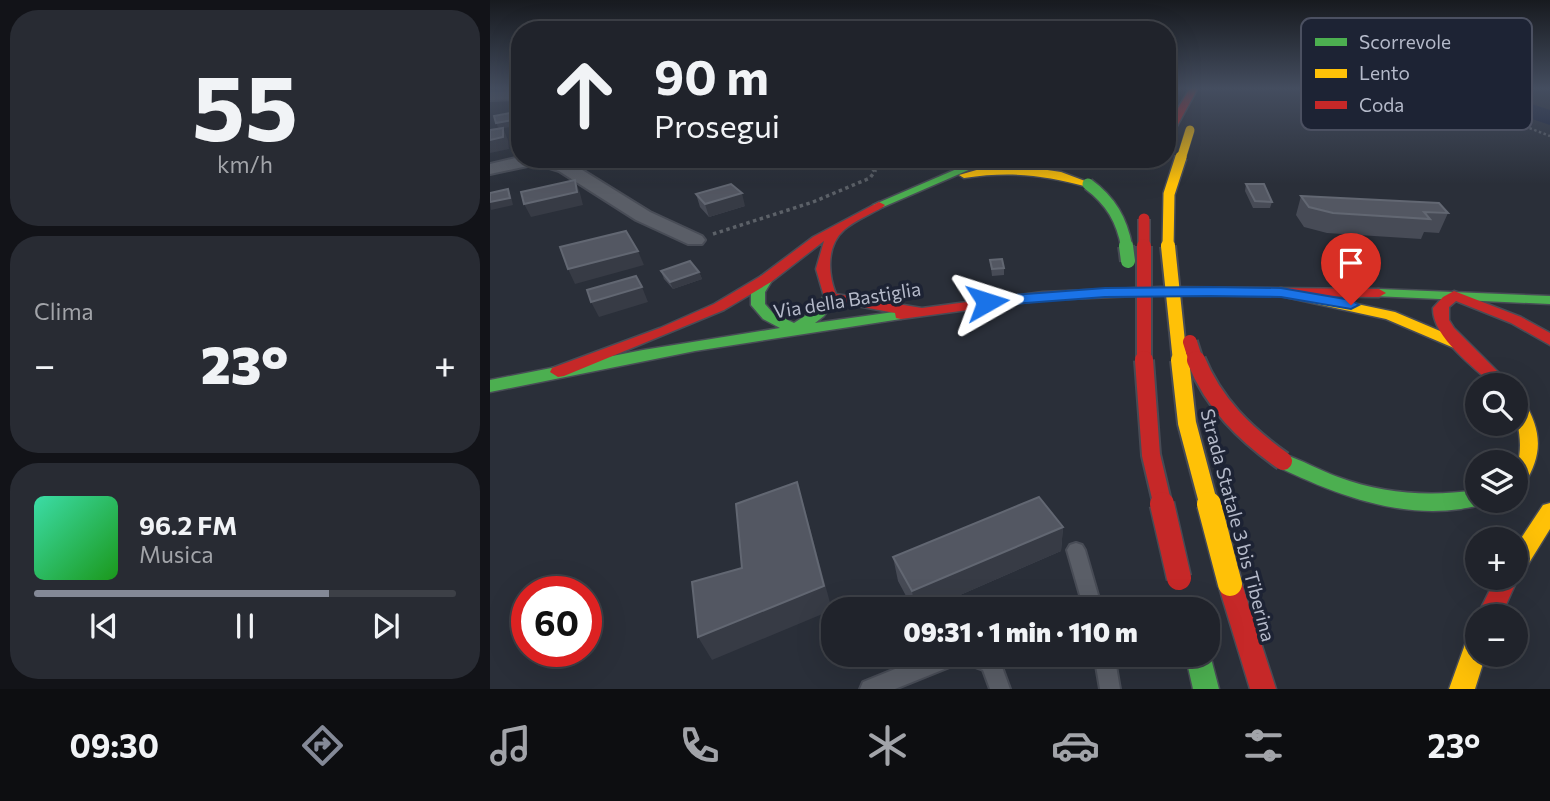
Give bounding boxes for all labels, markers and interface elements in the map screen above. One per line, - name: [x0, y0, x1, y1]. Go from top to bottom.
- legend: [1301, 18, 1532, 130]
- text: Scorrevole: [1359, 30, 1451, 53]
- text: 90 m: [654, 45, 769, 105]
- text: 55: [192, 48, 298, 160]
- icon: ahead: [539, 49, 630, 140]
- text: Lento: [1359, 61, 1410, 84]
- text: Coda: [1359, 93, 1404, 116]
- text: Prosegui: [654, 105, 780, 145]
- text: km/h: [217, 150, 273, 178]
- pin: [1321, 233, 1381, 305]
- icon: arrive: [1332, 244, 1370, 282]
- position arrow: [950, 265, 1024, 339]
- street label: Via della Bastiglia: [771, 276, 922, 323]
- text: Clima: [34, 297, 94, 325]
- text: 23°: [201, 331, 288, 395]
- text: −: [34, 340, 56, 387]
- text: +: [434, 340, 456, 387]
- map controls: [1465, 373, 1528, 667]
- button: search: [1465, 373, 1528, 436]
- street label: Strada Statale 3 bis Tiberina: [1196, 406, 1281, 644]
- button: layers: [1465, 450, 1528, 513]
- text: 96.2 FM: [139, 509, 237, 540]
- button: +: [1465, 527, 1528, 590]
- text: Musica: [139, 540, 214, 568]
- speed limit sign: 60: [511, 576, 602, 667]
- button: −: [1465, 604, 1528, 667]
- icon: previous: [85, 607, 123, 645]
- icon: pause: [226, 607, 264, 645]
- icon: next: [367, 607, 405, 645]
- text: 09:31 · 1 min · 110 m: [903, 616, 1138, 647]
- icon: directions: [298, 721, 347, 770]
- icon: music: [486, 721, 535, 770]
- icon: phone: [675, 721, 724, 770]
- icon: climate: [863, 721, 912, 770]
- icon: car: [1051, 721, 1100, 770]
- icon: filters: [1239, 721, 1288, 770]
- text: 09:30: [70, 725, 159, 765]
- text: 23°: [1428, 725, 1480, 765]

